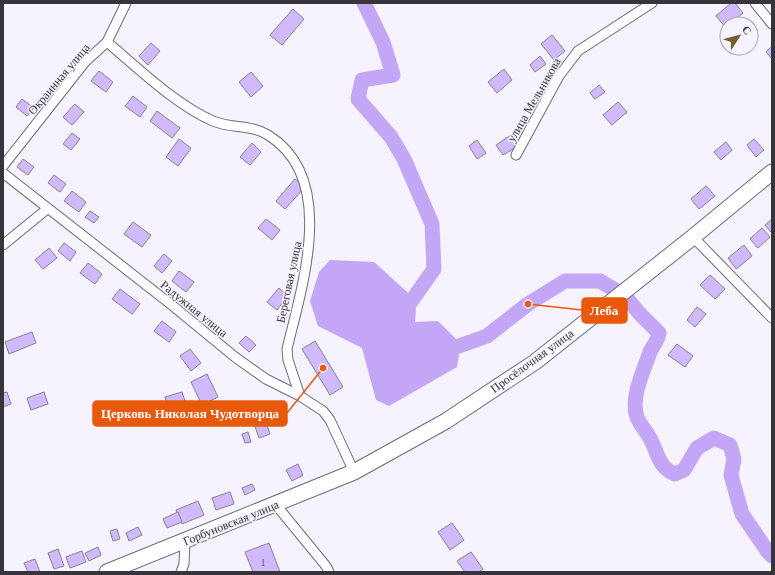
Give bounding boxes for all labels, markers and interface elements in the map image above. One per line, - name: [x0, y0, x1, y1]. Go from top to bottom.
- north arrow: [719, 16, 759, 56]
- text: С: [740, 23, 754, 37]
- street label: Окраинная улица: [25, 40, 93, 117]
- street label: улица Мельникова: [504, 55, 564, 145]
- street label: Береговая улица: [274, 239, 305, 324]
- street label: Радужная улица: [158, 278, 231, 341]
- callout: Леба: [582, 298, 627, 323]
- text: Леба: [590, 303, 619, 318]
- street label: Просёлочная улица: [488, 326, 577, 396]
- callout: Церковь Николая Чудотворца: [93, 401, 287, 426]
- text: Церковь Николая Чудотворца: [101, 406, 280, 421]
- street label: Горбуновская улица: [181, 497, 282, 549]
- house number: 1: [261, 557, 266, 568]

